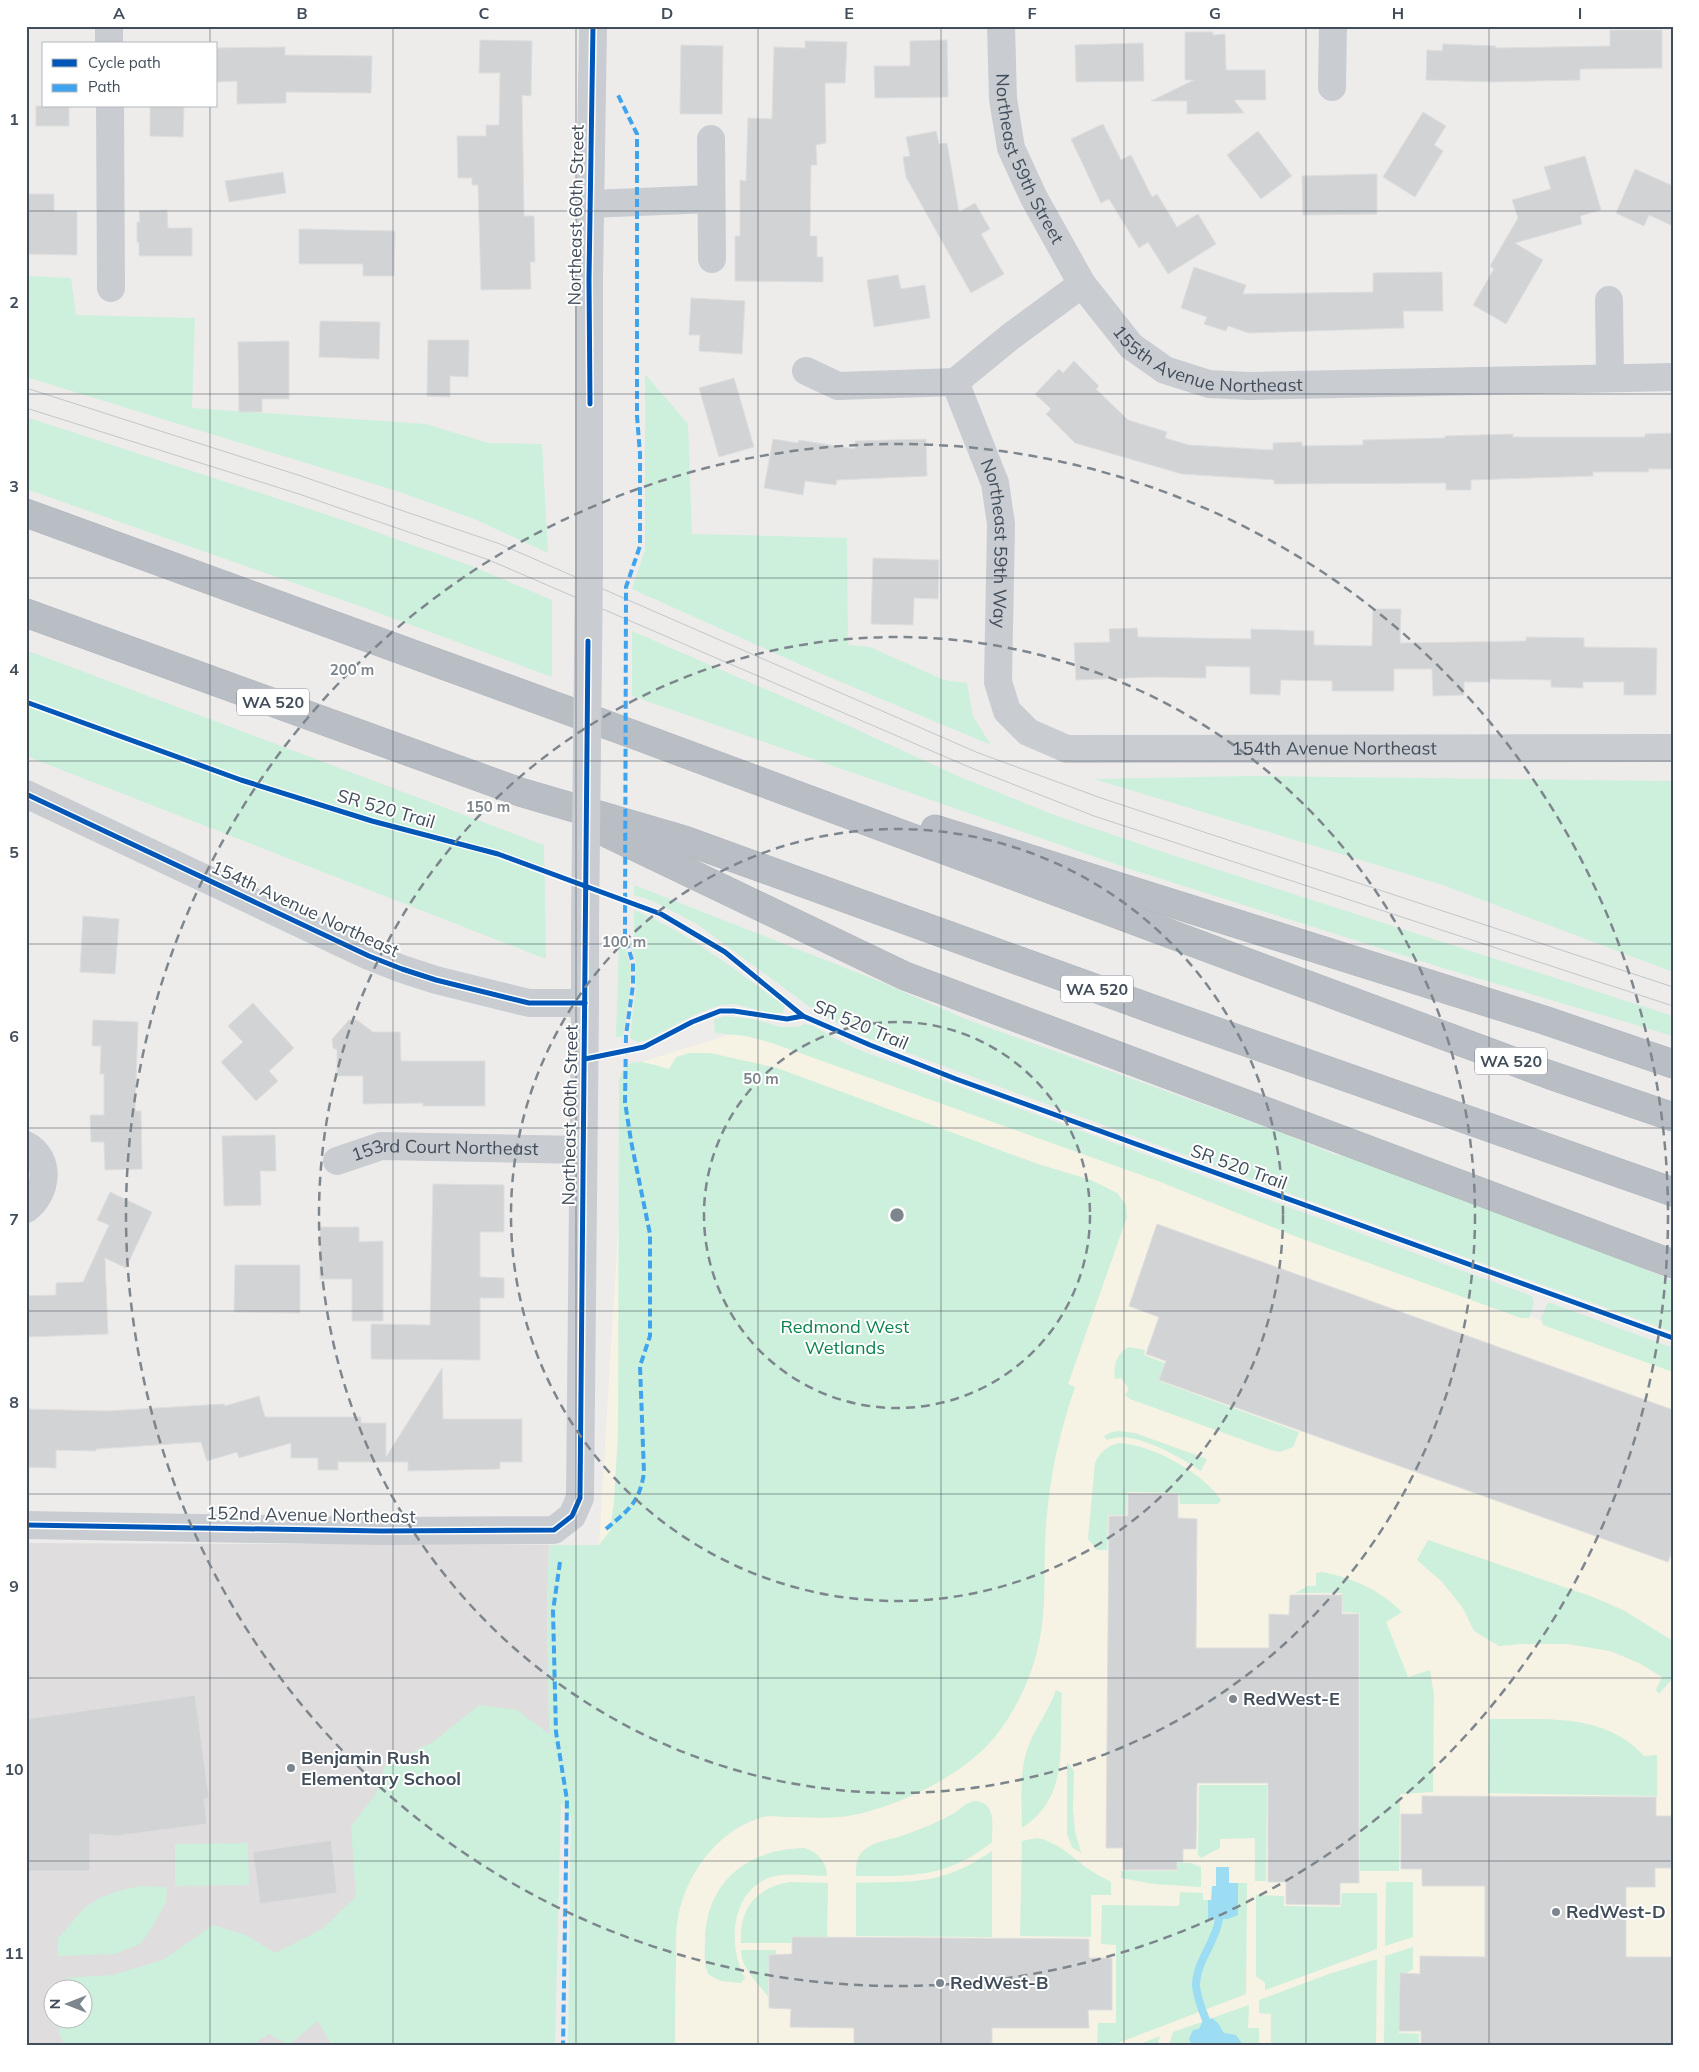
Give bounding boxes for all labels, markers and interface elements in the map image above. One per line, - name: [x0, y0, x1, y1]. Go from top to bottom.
- text: A: [113, 3, 125, 23]
- text: B: [296, 3, 308, 23]
- text: C: [479, 3, 490, 23]
- text: D: [661, 3, 673, 23]
- text: E: [844, 3, 854, 23]
- text: F: [1027, 3, 1037, 23]
- text: G: [1209, 3, 1221, 23]
- text: H: [1392, 3, 1404, 23]
- text: I: [1578, 3, 1582, 23]
- legend: [42, 42, 218, 108]
- text: Cycle path: [88, 53, 161, 72]
- street label: Northeast 59th Street: [991, 73, 1069, 248]
- text: Path: [88, 77, 120, 96]
- text: 1: [9, 109, 19, 129]
- street label: Northeast 60th Street: [562, 124, 589, 306]
- text: 2: [9, 292, 19, 312]
- street label: 155th Avenue Northeast: [1108, 320, 1303, 397]
- street label: Northeast 59th Way: [976, 455, 1013, 629]
- text: 3: [9, 476, 19, 496]
- text: 4: [9, 659, 19, 679]
- text: 200 m: [330, 660, 374, 679]
- road number: WA 520: [237, 689, 309, 716]
- street label: 154th Avenue Northeast: [1232, 736, 1437, 760]
- street label: SR 520 Trail: [335, 784, 438, 833]
- text: 150 m: [466, 797, 510, 816]
- text: 5: [9, 842, 19, 862]
- street label: 154th Avenue Northeast: [208, 855, 403, 962]
- text: 100 m: [602, 932, 646, 951]
- road number: WA 520: [1061, 976, 1133, 1002]
- street label: SR 520 Trail: [810, 994, 912, 1055]
- street label: Northeast 60th Street: [556, 1024, 583, 1206]
- text: 6: [9, 1026, 19, 1046]
- road number: WA 520: [1475, 1048, 1547, 1074]
- text: 50 m: [743, 1069, 779, 1088]
- street label: 153rd Court Northeast: [348, 1134, 539, 1166]
- street label: SR 520 Trail: [1188, 1138, 1290, 1195]
- centre of rings: [888, 1206, 906, 1224]
- text: 7: [9, 1209, 19, 1229]
- park label: Redmond West Wetlands: [781, 1315, 909, 1359]
- text: 8: [9, 1392, 19, 1412]
- street label: 152nd Avenue Northeast: [206, 1501, 416, 1528]
- text: 9: [9, 1576, 19, 1596]
- place label: RedWest-E: [1243, 1687, 1340, 1710]
- marker: RedWest-E: [1227, 1693, 1239, 1705]
- place label: Benjamin Rush Elementary School: [301, 1746, 461, 1790]
- text: 10: [4, 1759, 24, 1779]
- marker: Benjamin Rush Elementary School: [285, 1762, 297, 1774]
- place label: RedWest-D: [1566, 1900, 1666, 1923]
- marker: RedWest-D: [1550, 1906, 1562, 1918]
- text: 11: [4, 1943, 24, 1963]
- place label: RedWest-B: [950, 1971, 1048, 1994]
- marker: RedWest-B: [934, 1977, 946, 1989]
- north arrow: [42, 1980, 92, 2030]
- text: N: [46, 1999, 64, 2009]

